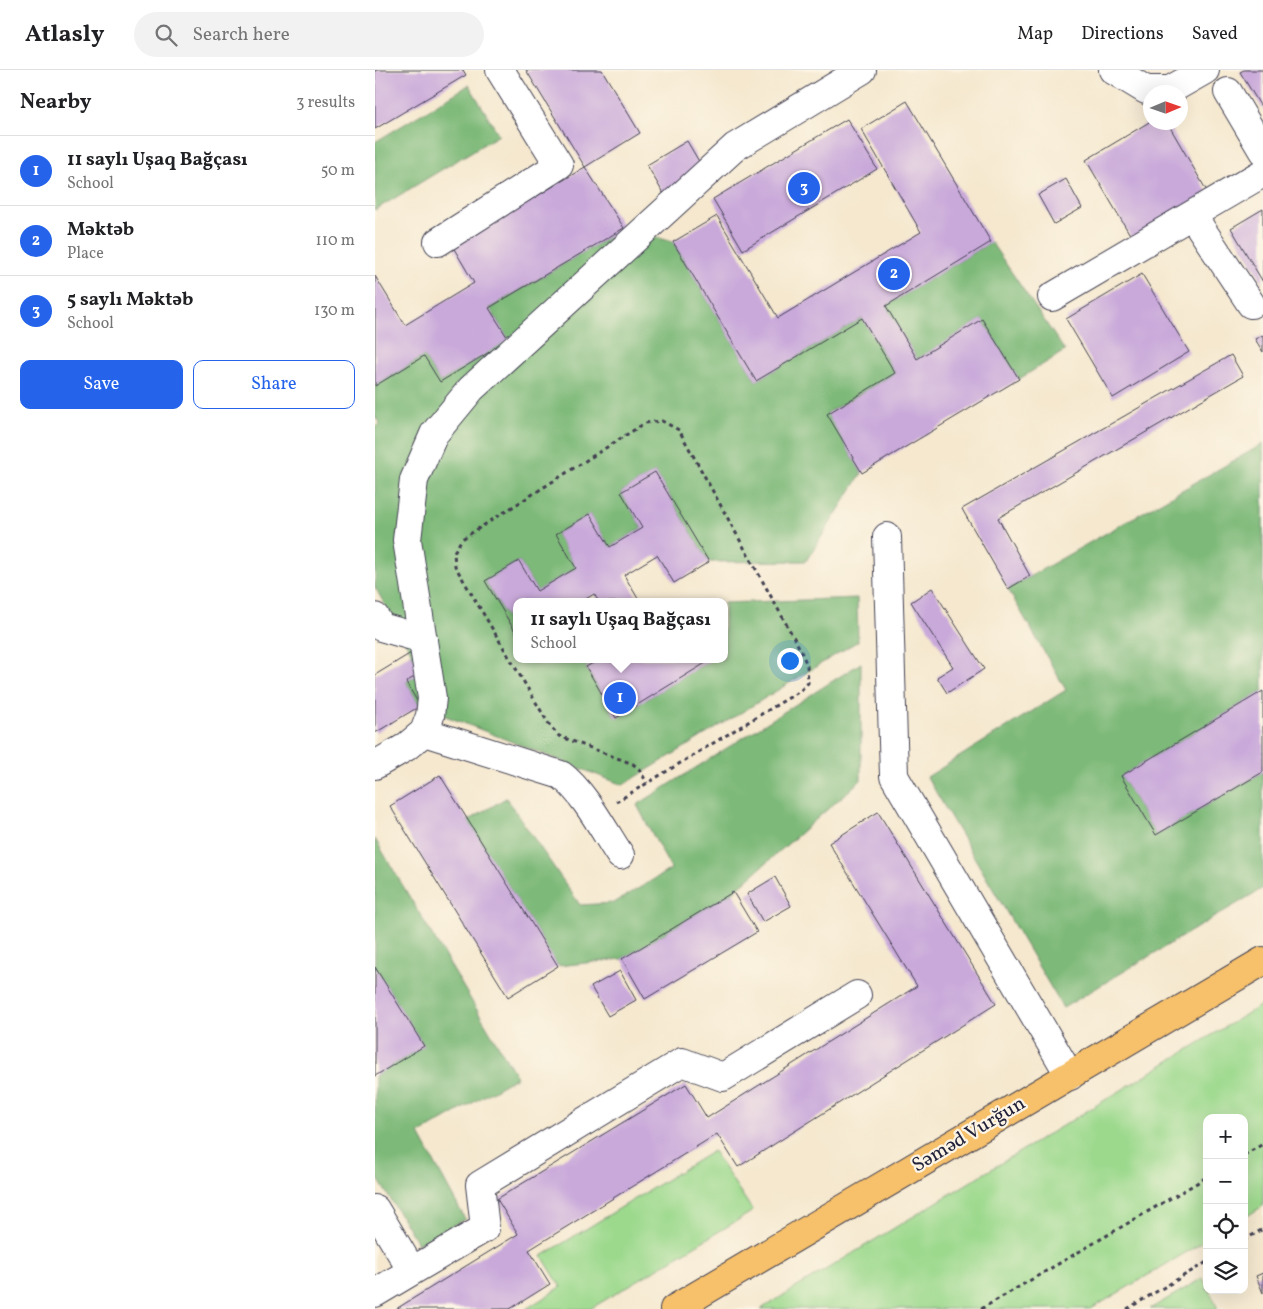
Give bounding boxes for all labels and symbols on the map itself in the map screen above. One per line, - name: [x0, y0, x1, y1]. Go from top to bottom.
- north arrow: [1143, 85, 1188, 130]
- pin: 3: [788, 169, 820, 207]
- pin: 2: [878, 255, 910, 293]
- your location: [777, 648, 803, 674]
- pin: 1: [604, 679, 636, 717]
- street label: Səməd Vurğun: [907, 1090, 1031, 1180]

